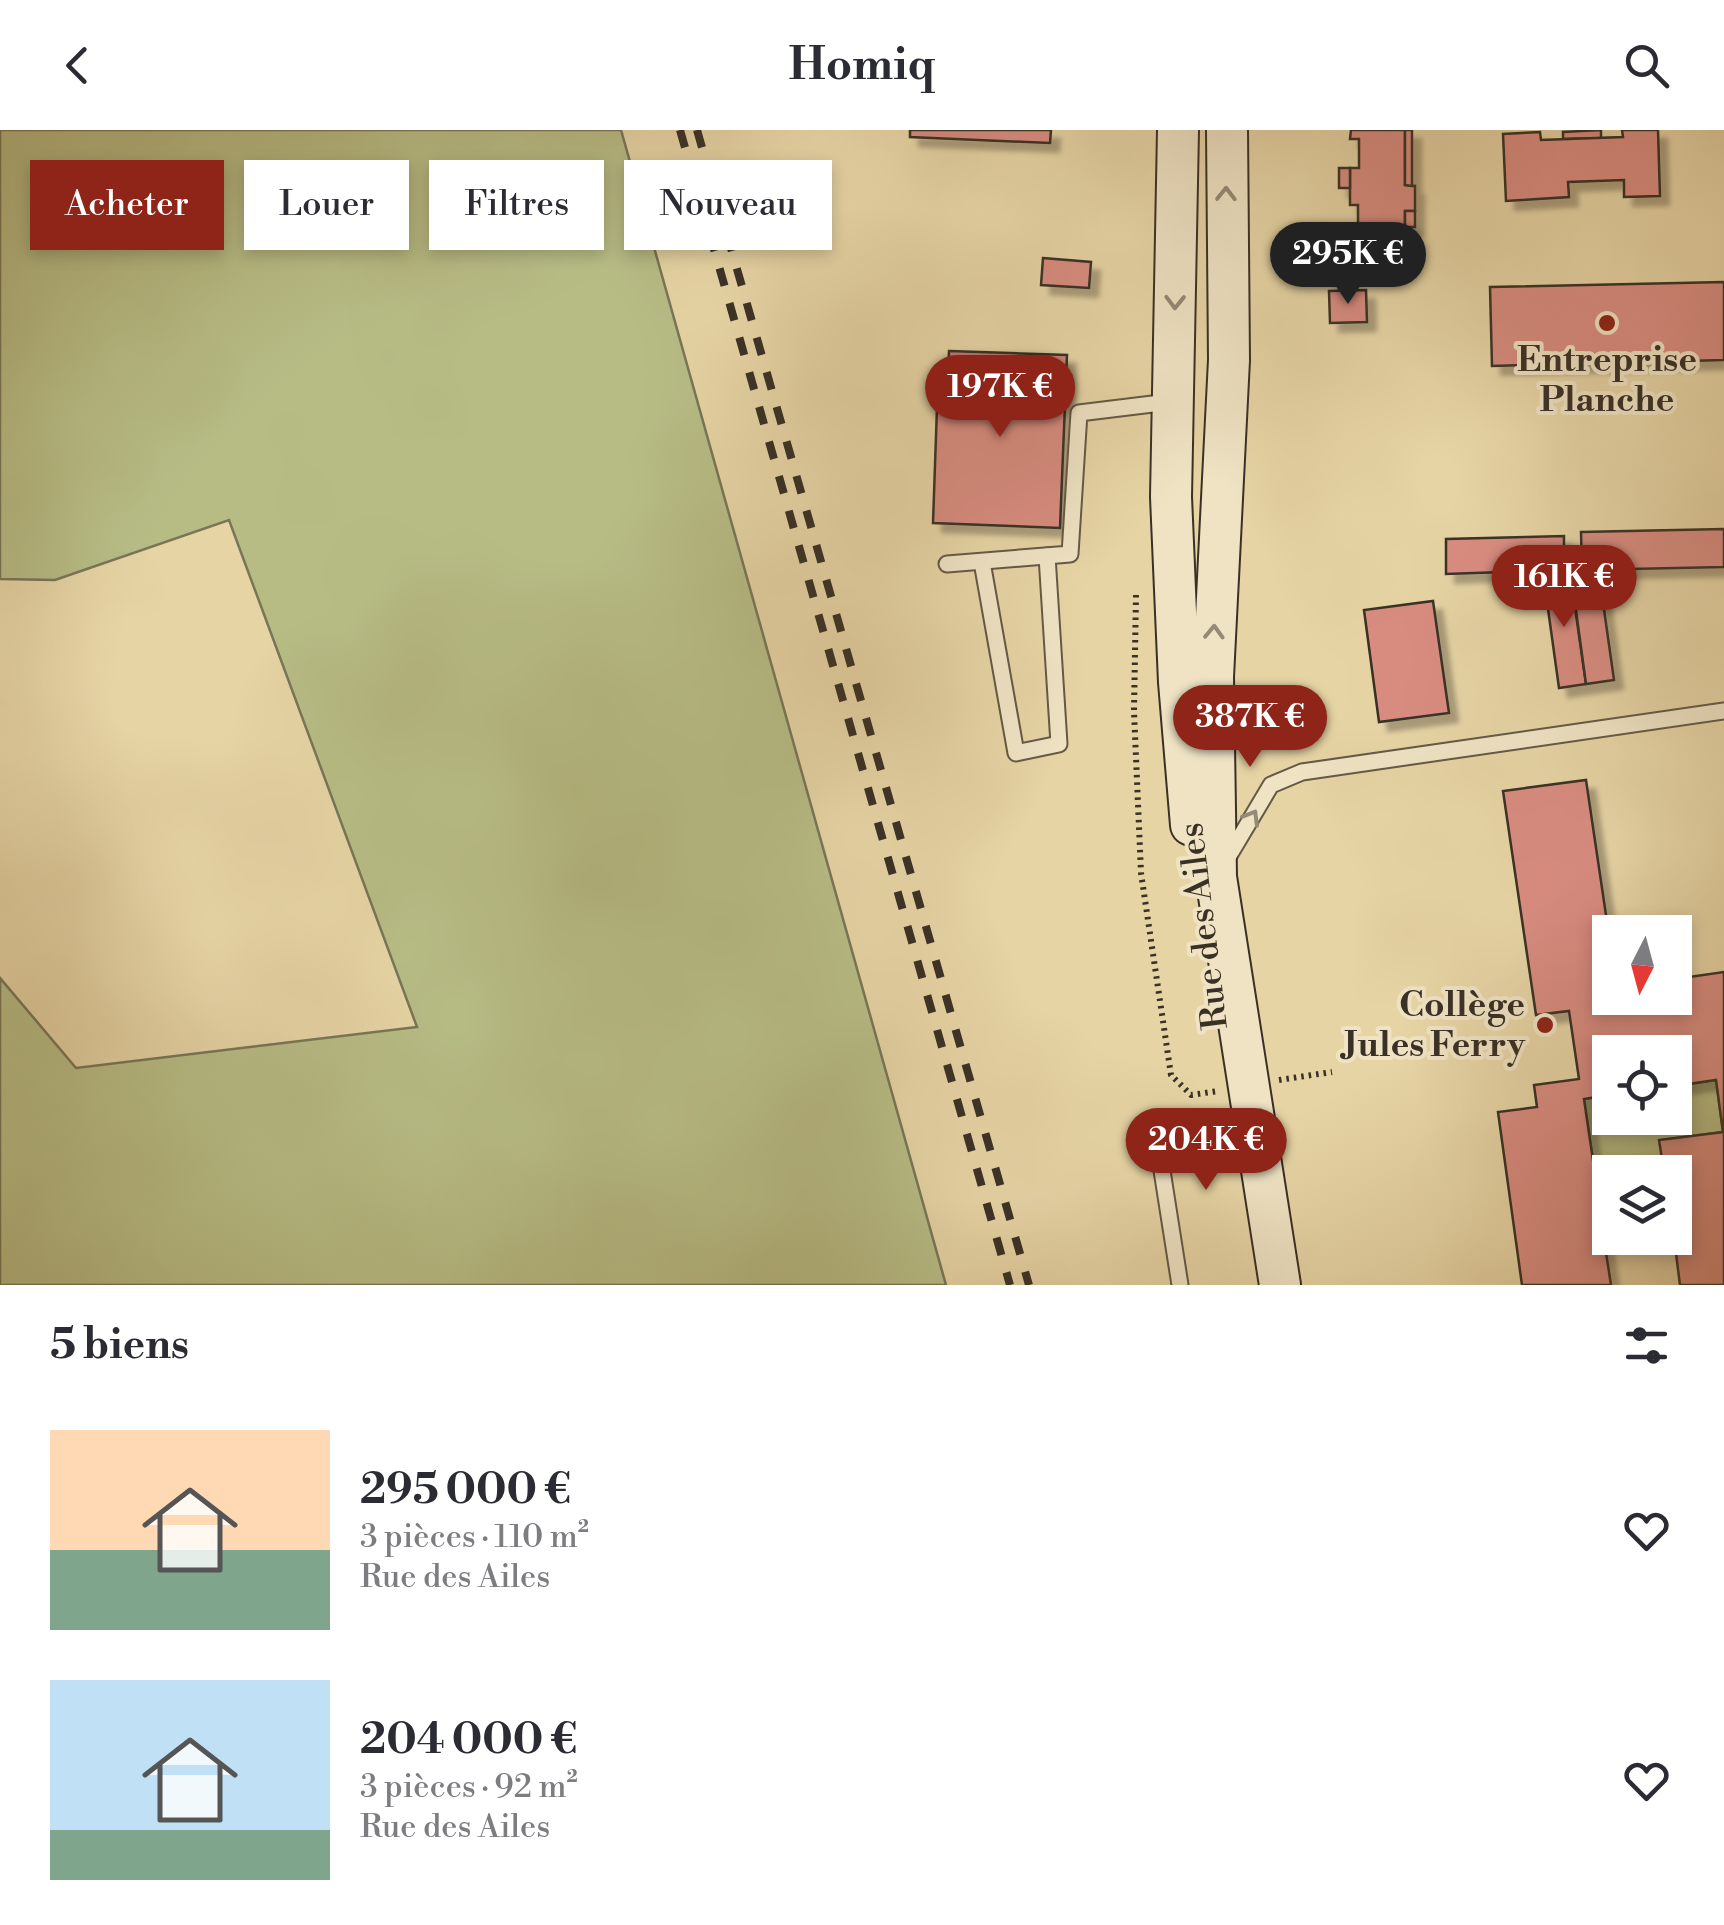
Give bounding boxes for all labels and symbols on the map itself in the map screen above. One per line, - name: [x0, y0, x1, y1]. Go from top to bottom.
- one-way arrow: [1215, 185, 1236, 201]
- pin: 295K €: [1267, 222, 1429, 307]
- one-way arrow: [1164, 295, 1185, 311]
- marker: Entreprise Planche: [1596, 312, 1618, 334]
- place label: Entreprise Planche: [1517, 339, 1697, 422]
- pin: 197K €: [919, 355, 1081, 440]
- pin: 161K €: [1483, 545, 1645, 630]
- one-way arrow: [1204, 624, 1225, 640]
- pin: 387K €: [1169, 685, 1331, 770]
- one-way arrow: [1240, 810, 1259, 828]
- street label: Rue des Ailes: [1170, 820, 1238, 1032]
- north arrow: [1592, 915, 1692, 1015]
- place label: Collège Jules Ferry: [1339, 984, 1525, 1067]
- marker: Collège Jules Ferry: [1534, 1014, 1556, 1036]
- pin: 204K €: [1125, 1108, 1287, 1193]

